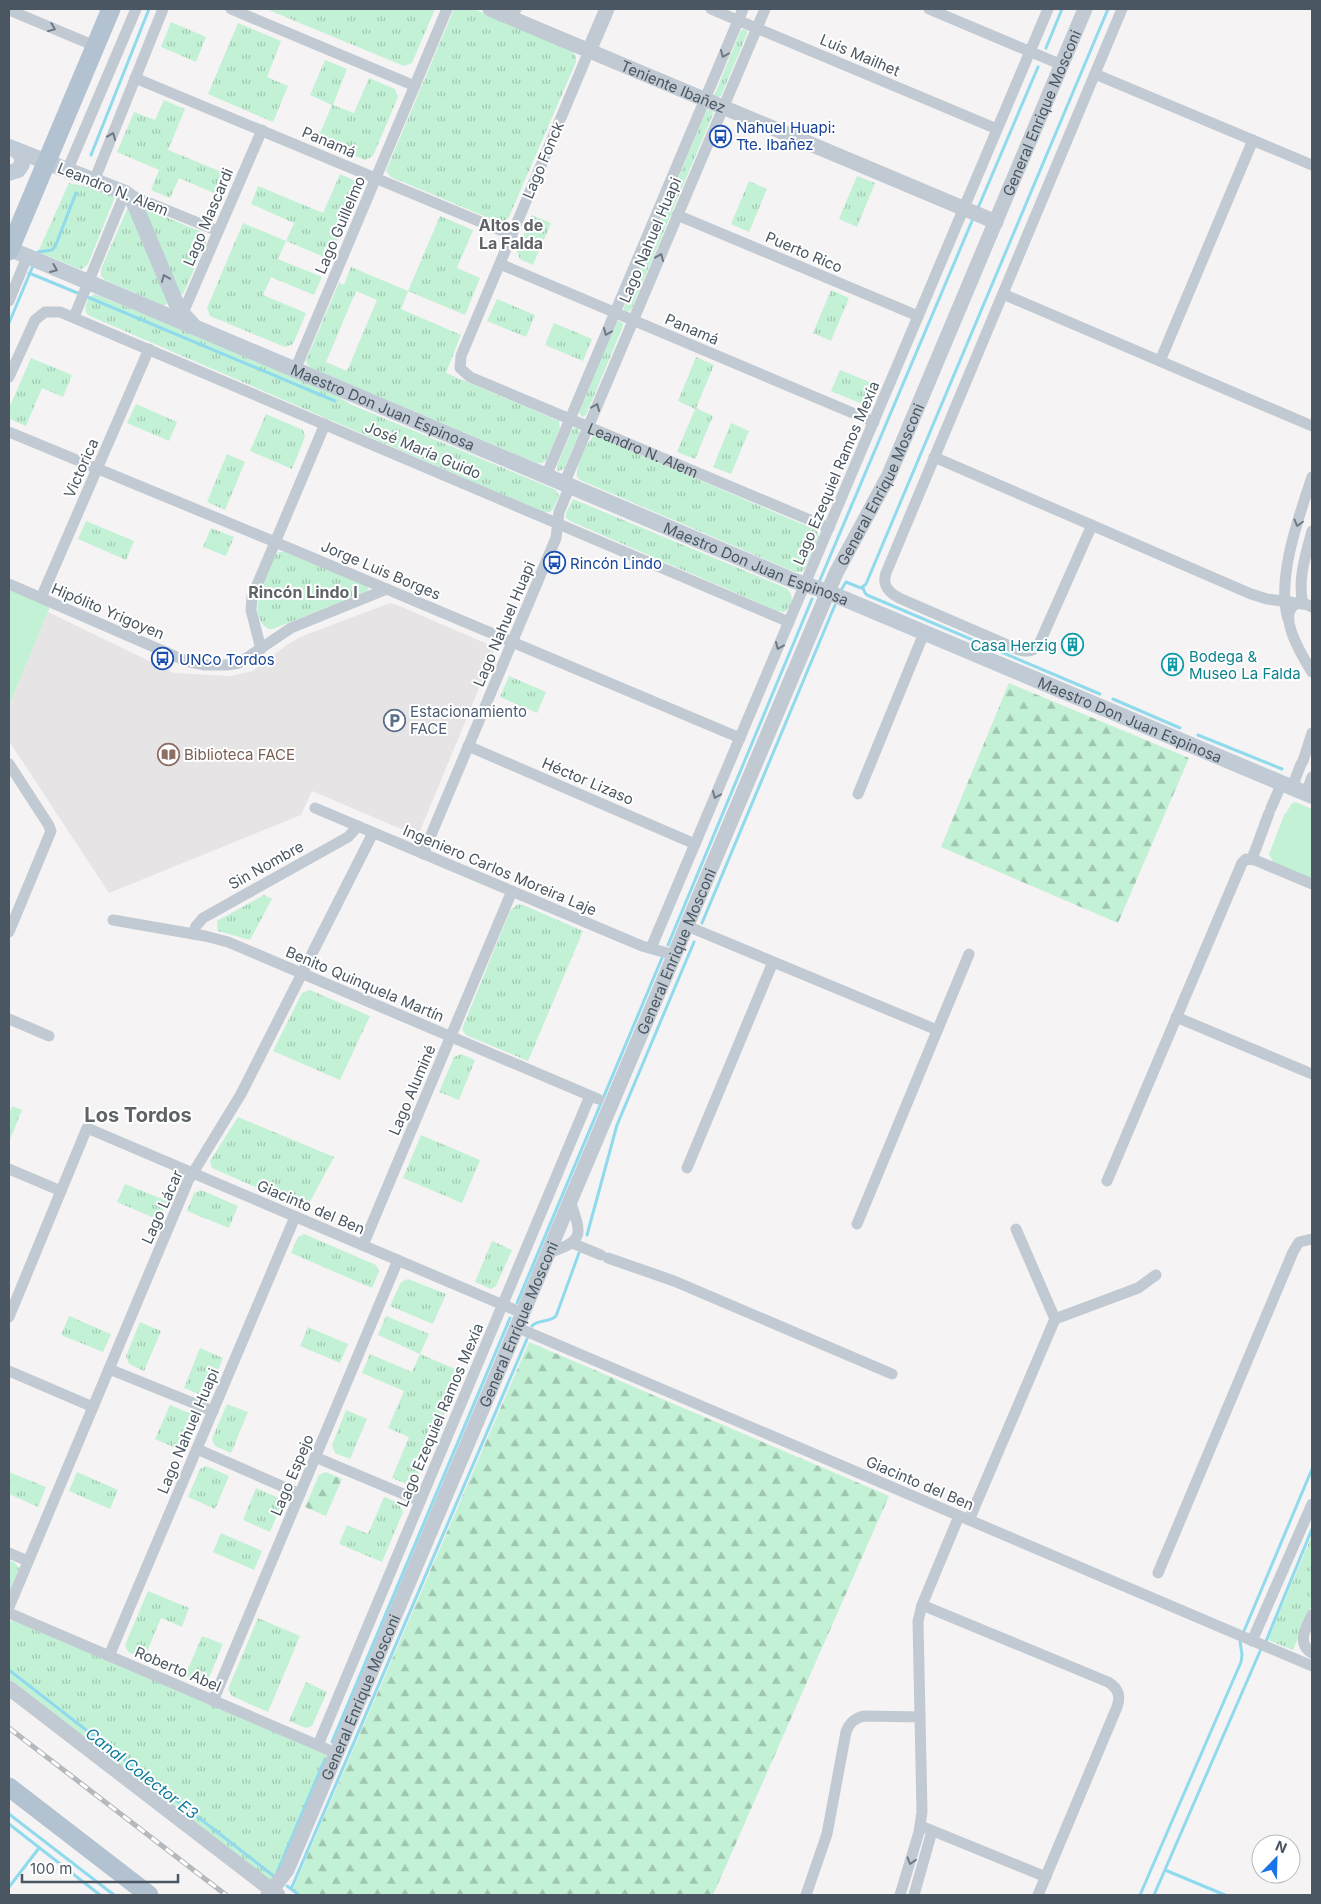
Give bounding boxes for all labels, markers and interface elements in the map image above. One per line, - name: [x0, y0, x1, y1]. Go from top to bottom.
- one-way arrow: [47, 22, 56, 32]
- street label: General Enrique Mosconi: [998, 27, 1085, 199]
- street label: Luis Mailhet: [817, 30, 903, 80]
- one-way arrow: [720, 49, 731, 58]
- street label: Teniente Ibañez: [618, 56, 729, 117]
- street label: Lago Fonck: [518, 118, 568, 202]
- place label: Nahuel Huapi: Tte. Ibañez: [736, 118, 836, 154]
- street label: Panamá: [299, 122, 359, 162]
- bus stop icon: Nahuel Huapi: Tte. Ibañez: [708, 124, 732, 148]
- one-way arrow: [106, 132, 116, 141]
- street label: Leandro N. Alem: [55, 158, 171, 220]
- street label: Lago Mascardi: [179, 165, 237, 269]
- street label: Lago Guillelmo: [311, 173, 369, 277]
- street label: Lago Nahuel Huapi: [615, 174, 685, 306]
- district label: Altos de La Falda: [479, 215, 543, 253]
- street label: Puerto Rico: [763, 227, 845, 277]
- one-way arrow: [653, 253, 664, 262]
- one-way arrow: [49, 262, 58, 273]
- one-way arrow: [161, 274, 172, 283]
- street label: Panamá: [662, 309, 722, 349]
- one-way arrow: [602, 327, 613, 336]
- street label: Maestro Don Juan Espinosa: [288, 360, 478, 454]
- street label: Lago Ezequiel Ramos Mexía: [789, 378, 883, 568]
- street label: General Enrique Mosconi: [832, 400, 928, 569]
- one-way arrow: [590, 403, 601, 412]
- street label: José María Guido: [362, 417, 484, 483]
- street label: Leandro N. Alem: [585, 418, 701, 481]
- street label: Victorica: [60, 435, 102, 501]
- street label: Maestro Don Juan Espinosa: [661, 517, 852, 609]
- one-way arrow: [1293, 519, 1303, 527]
- street label: Jorge Luis Borges: [318, 536, 444, 604]
- bus stop icon: Rincón Lindo: [542, 551, 566, 575]
- place label: Rincón Lindo: [570, 554, 662, 573]
- street label: Lago Nahuel Huapi: [469, 558, 539, 690]
- street label: Hipólito Yrigoyen: [49, 579, 167, 643]
- district label: Rincón Lindo I: [248, 582, 358, 602]
- building icon: Casa Herzig: [1061, 633, 1085, 657]
- place label: Casa Herzig: [970, 636, 1057, 655]
- one-way arrow: [774, 641, 785, 650]
- bus stop icon: UNCo Tordos: [151, 647, 175, 671]
- place label: Bodega & Museo La Falda: [1189, 647, 1301, 683]
- place label: UNCo Tordos: [179, 650, 275, 669]
- building icon: Bodega & Museo La Falda: [1161, 653, 1185, 677]
- street label: Maestro Don Juan Espinosa: [1035, 672, 1225, 767]
- place label: Estacionamiento FACE: [410, 702, 527, 738]
- parking icon: Estacionamiento FACE: [382, 708, 406, 732]
- library icon: Biblioteca FACE: [156, 742, 180, 766]
- place label: Biblioteca FACE: [184, 745, 295, 764]
- street label: Héctor Lizaso: [539, 753, 637, 809]
- one-way arrow: [711, 791, 721, 799]
- street label: Ingeniero Carlos Moreira Laje: [400, 821, 600, 919]
- street label: Sin Nombre: [225, 837, 307, 893]
- street label: General Enrique Mosconi: [632, 865, 719, 1037]
- street label: Benito Quinquela Martín: [283, 942, 447, 1026]
- street label: Lago Aluminé: [384, 1042, 440, 1138]
- district label: Los Tordos: [84, 1103, 192, 1127]
- street label: Lago Lácar: [137, 1167, 187, 1247]
- street label: Giacinto del Ben: [254, 1176, 368, 1238]
- street label: General Enrique Mosconi: [474, 1238, 562, 1410]
- street label: Lago Ezequiel Ramos Mexía: [393, 1320, 487, 1510]
- street label: Lago Nahuel Huapi: [153, 1365, 223, 1497]
- street label: Lago Espejo: [266, 1431, 318, 1519]
- street label: Giacinto del Ben: [863, 1452, 977, 1514]
- street label: General Enrique Mosconi: [317, 1611, 404, 1783]
- street label: Roberto Abel: [132, 1642, 224, 1696]
- water label: Canal Colector E3: [82, 1723, 202, 1823]
- north arrow: [1251, 1834, 1301, 1884]
- text: N: [1273, 1837, 1290, 1856]
- scale bar: [22, 1852, 179, 1884]
- one-way arrow: [906, 1856, 916, 1864]
- text: 100 m: [30, 1859, 72, 1878]

